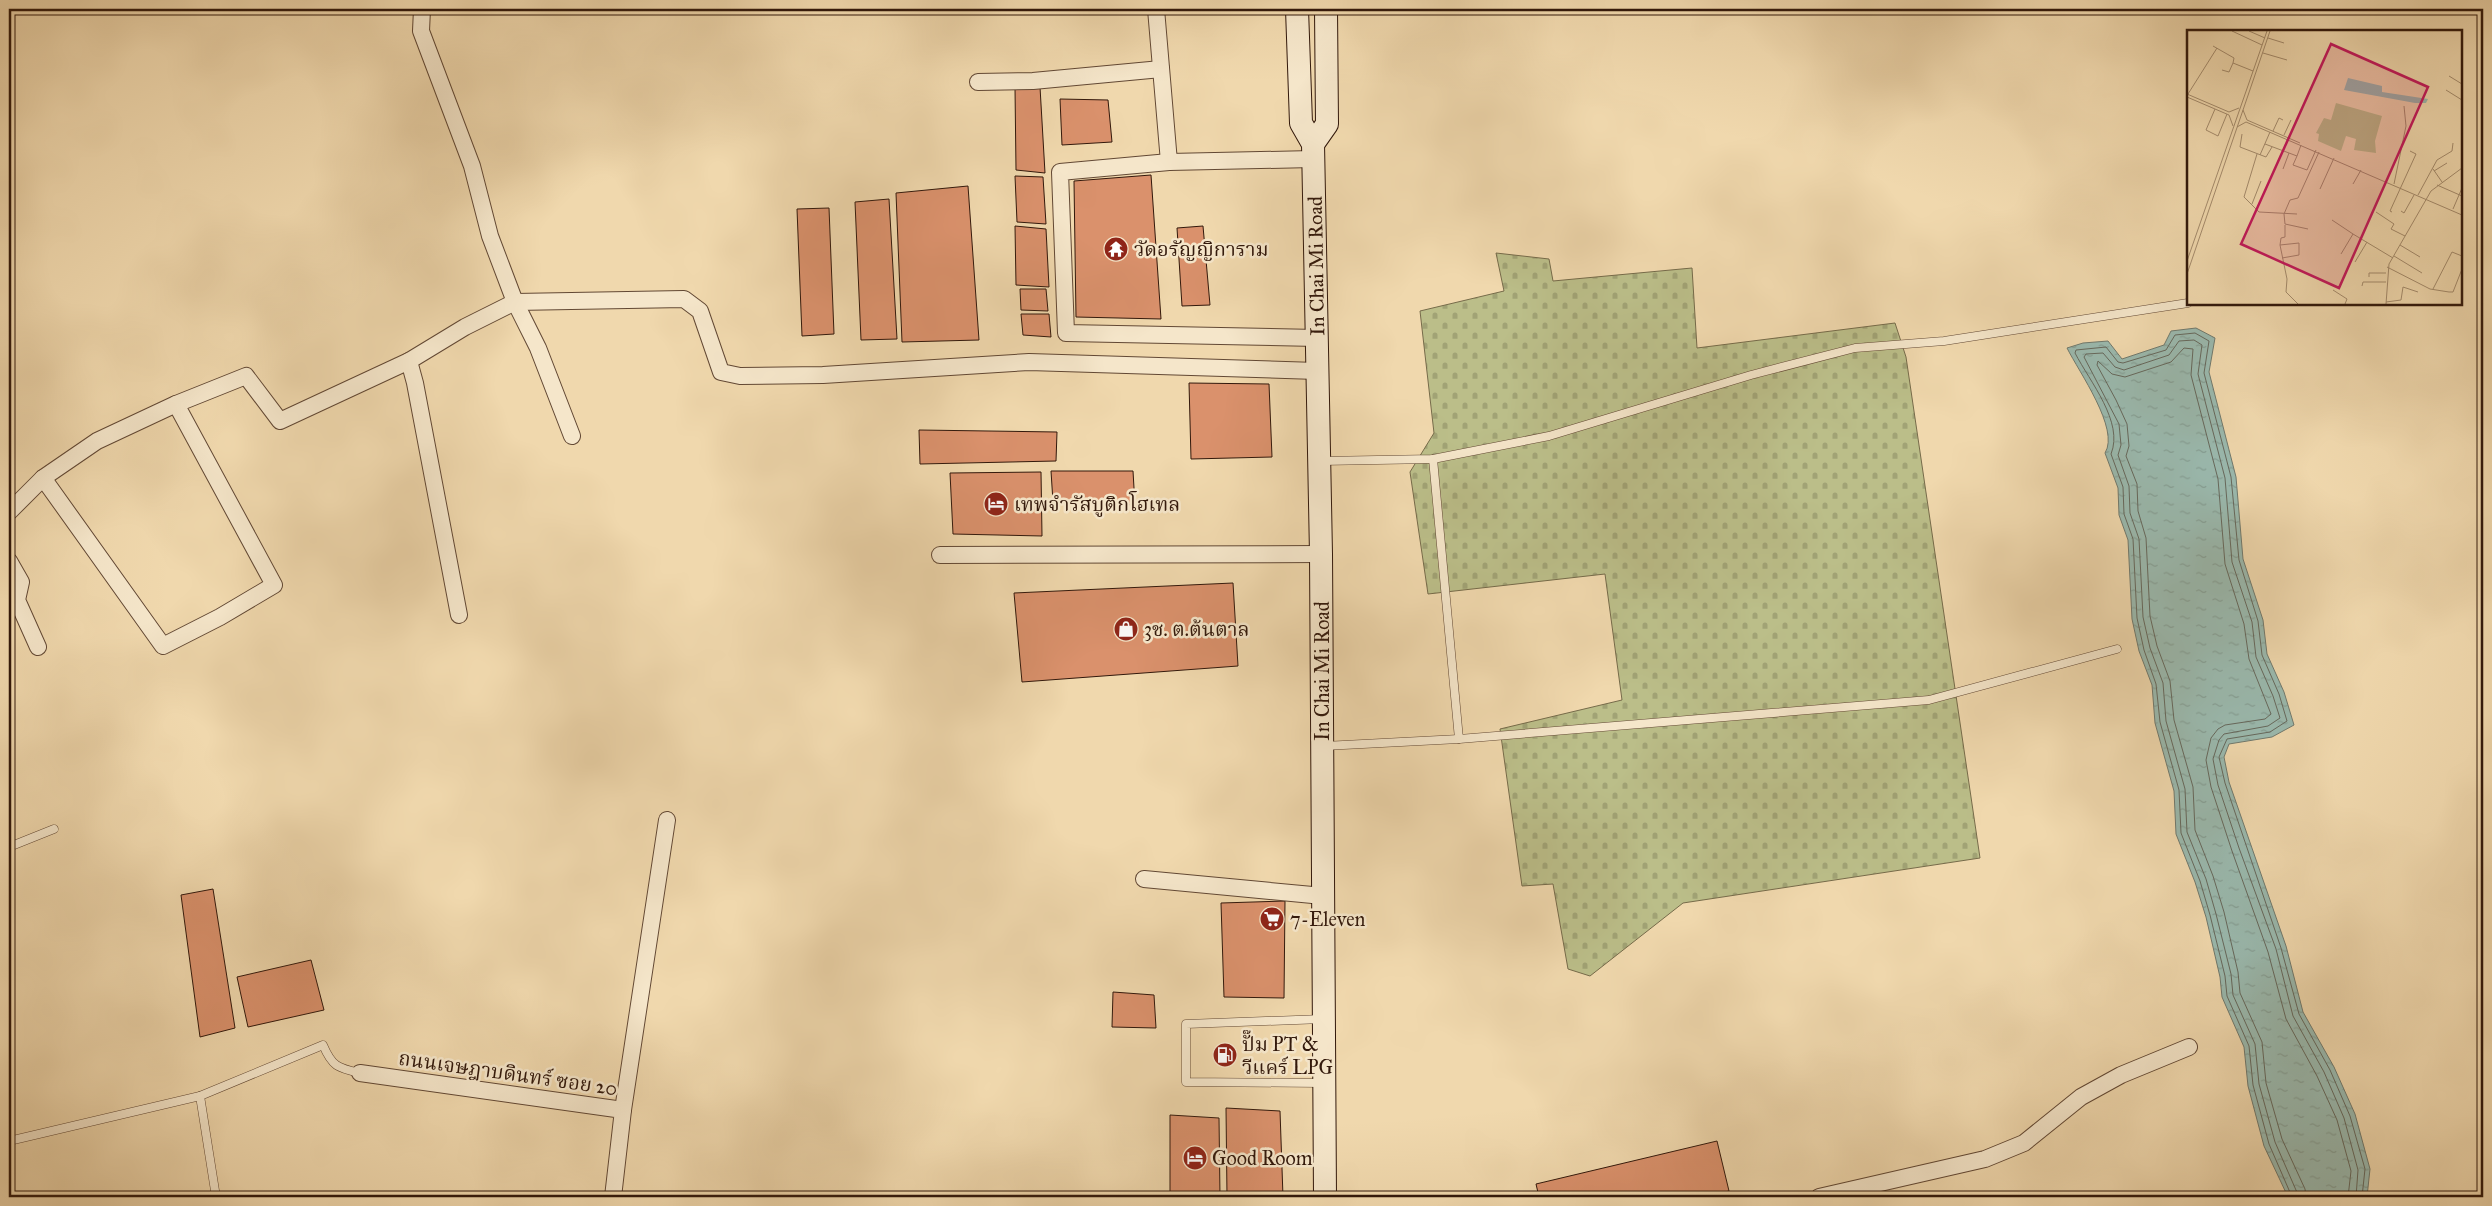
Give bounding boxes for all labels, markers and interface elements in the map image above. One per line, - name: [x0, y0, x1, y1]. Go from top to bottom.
- inset map: [2187, 30, 2462, 305]
- street label: In Chai Mi Road: [1303, 196, 1329, 336]
- temple icon: วัดอรัญญิการาม: [1103, 236, 1129, 262]
- place label: วัดอรัญญิการาม: [1134, 237, 1269, 261]
- place label: เทพจำรัสบูติกโฮเทล: [1014, 490, 1180, 517]
- hotel icon: เทพจำรัสบูติกโฮเทล: [983, 491, 1009, 517]
- street label: In Chai Mi Road: [1310, 601, 1334, 741]
- shop icon: 3ช. ต.ต้นตาล: [1113, 616, 1139, 642]
- place label: 3ช. ต.ต้นตาล: [1144, 617, 1250, 641]
- supermarket icon: 7-Eleven: [1259, 906, 1285, 932]
- place label: 7-Eleven: [1290, 907, 1365, 931]
- place label: ปั๊ม PT & วีแคร์ LPG: [1242, 1029, 1333, 1079]
- fuel station icon: ปั๊ม PT & วีแคร์ LPG: [1212, 1042, 1238, 1068]
- street label: ถนนเจษฎาบดินทร์ ซอย 20: [397, 1046, 619, 1100]
- hotel icon: Good Room: [1182, 1145, 1208, 1171]
- place label: Good Room: [1212, 1146, 1313, 1170]

